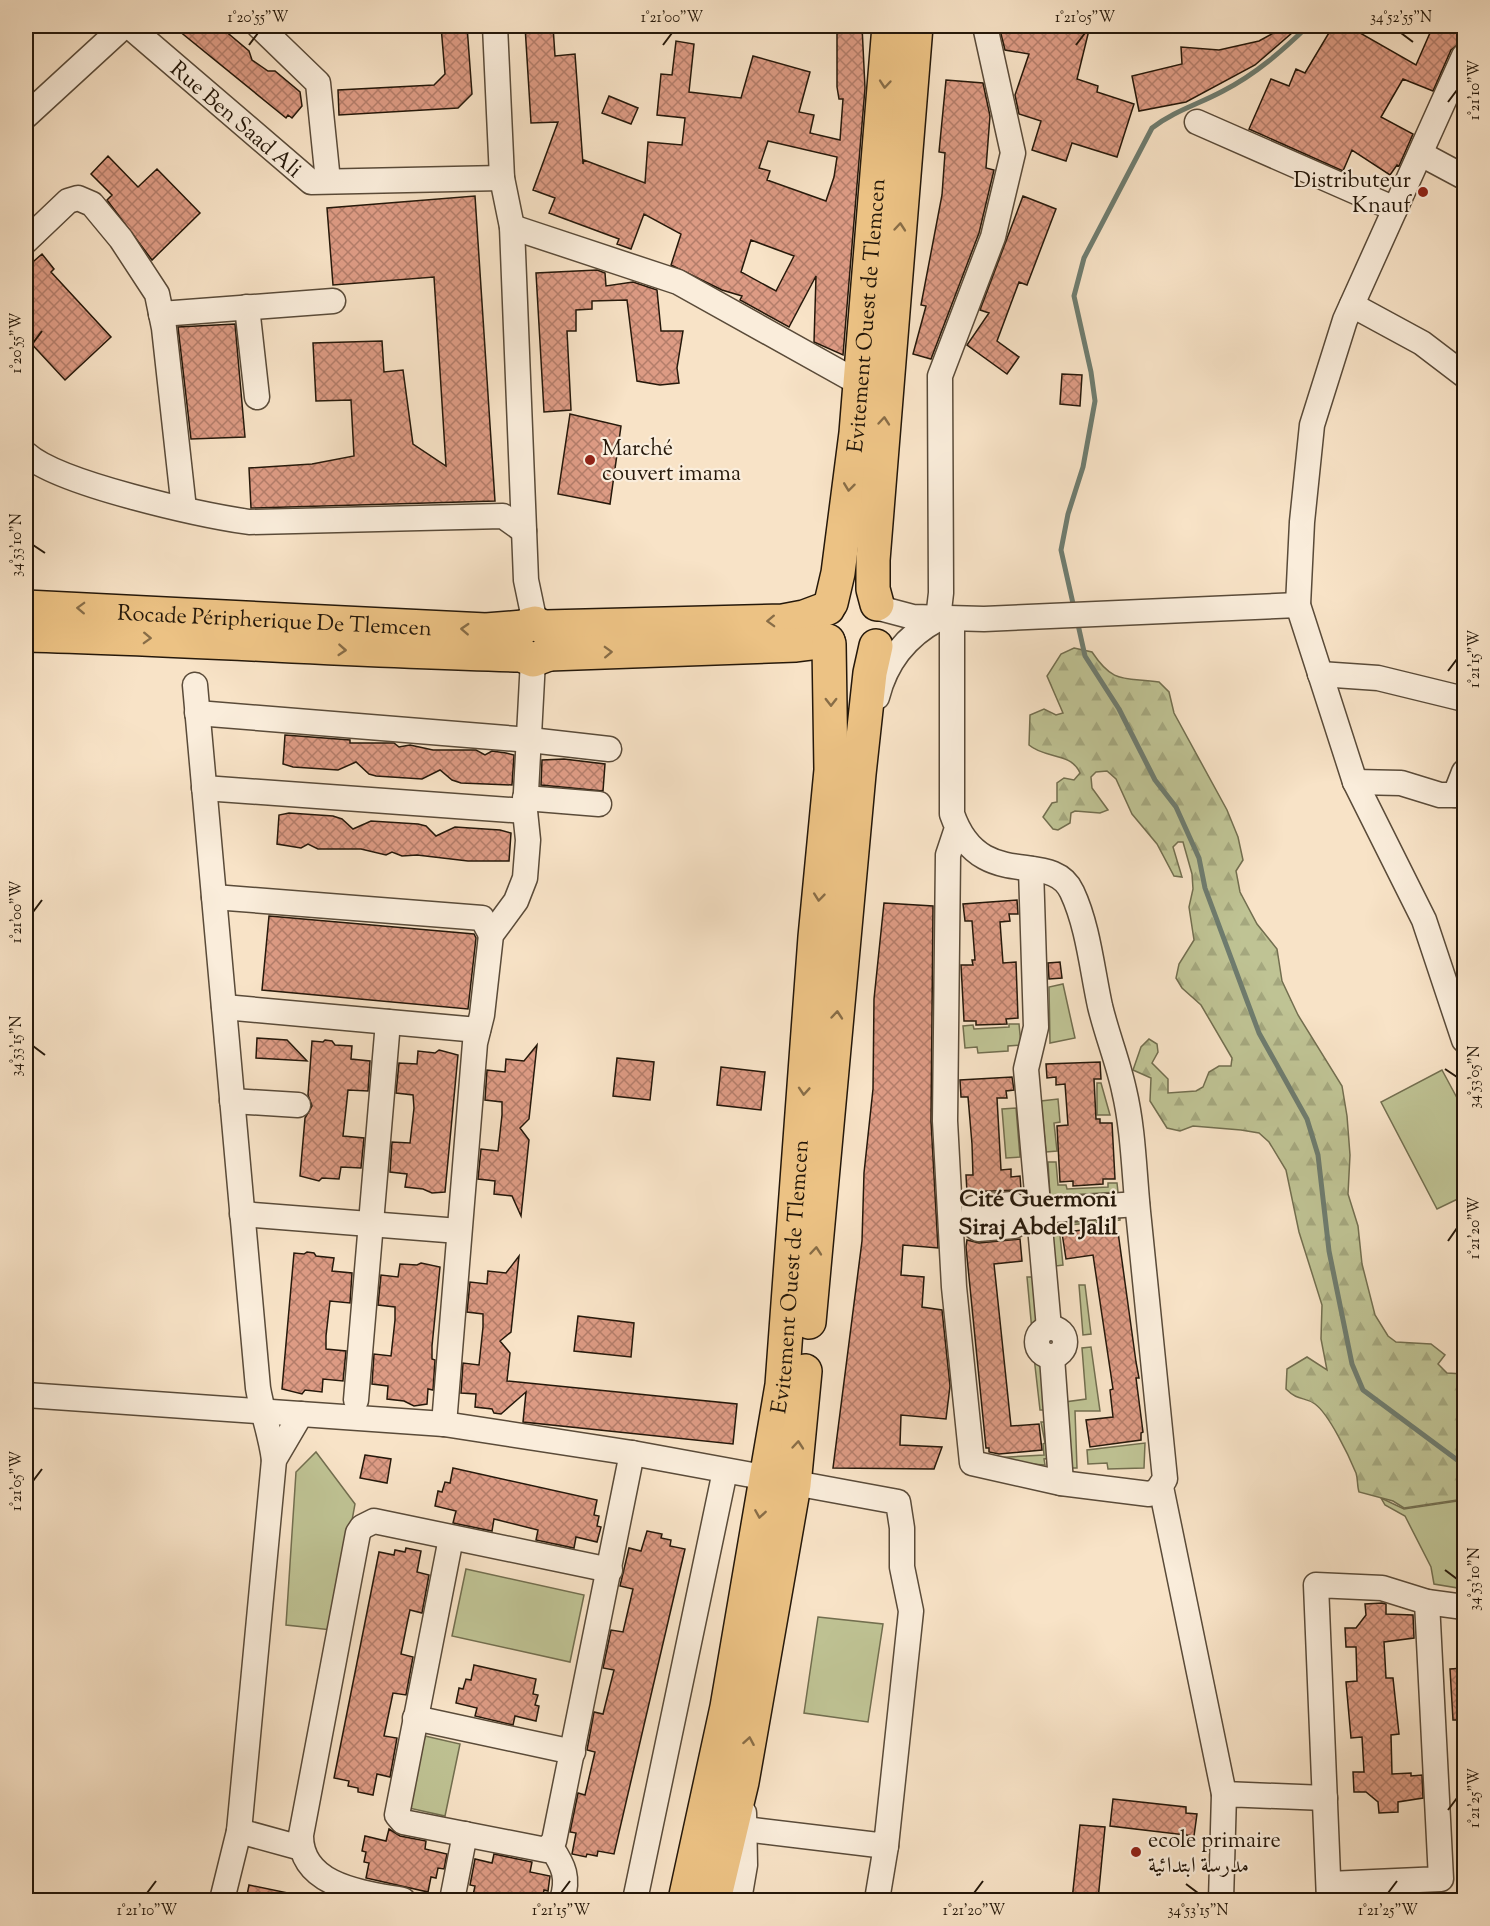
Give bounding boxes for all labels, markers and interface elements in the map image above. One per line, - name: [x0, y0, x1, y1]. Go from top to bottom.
- text: 1°20'55"W: [228, 8, 289, 29]
- text: 1°21'00"W: [641, 8, 704, 29]
- text: 1°21'05"W: [1055, 8, 1115, 29]
- text: 34°52'55"N: [1370, 8, 1432, 29]
- street label: Rue Ben Saad Ali: [162, 55, 308, 187]
- text: 1°21'10"W: [1465, 59, 1486, 120]
- one-way arrow: [879, 79, 892, 88]
- place label: Distributeur Knauf: [1293, 166, 1412, 223]
- street label: Evitement Ouest de Tlemcen: [841, 177, 896, 455]
- marker: Distributeur Knauf: [1416, 185, 1430, 199]
- one-way arrow: [893, 222, 906, 231]
- text: 1°20'55"W: [7, 312, 28, 373]
- one-way arrow: [877, 416, 890, 426]
- place label: Marché couvert imama: [602, 434, 741, 491]
- marker: Marché couvert imama: [583, 453, 597, 467]
- one-way arrow: [843, 483, 856, 492]
- text: 34°53'10"N: [7, 513, 28, 577]
- street label: Rocade Péripherique De Tlemcen: [117, 599, 433, 646]
- one-way arrow: [77, 602, 86, 614]
- one-way arrow: [767, 615, 776, 627]
- one-way arrow: [460, 623, 469, 636]
- text: 1°21'15"W: [1465, 630, 1486, 688]
- one-way arrow: [142, 632, 151, 645]
- one-way arrow: [337, 643, 346, 656]
- one-way arrow: [603, 645, 612, 658]
- one-way arrow: [825, 698, 837, 707]
- text: 1°21'00"W: [7, 880, 28, 943]
- one-way arrow: [813, 892, 826, 901]
- one-way arrow: [830, 1010, 843, 1019]
- text: 34°53'15"N: [7, 1015, 28, 1077]
- text: 34°53'05"N: [1465, 1045, 1486, 1109]
- one-way arrow: [797, 1087, 810, 1096]
- street label: Evitement Ouest de Tlemcen: [764, 1139, 819, 1416]
- district label: Cité Guermoni Siraj Abdel Jalil: [958, 1183, 1118, 1245]
- text: 1°21'20"W: [1465, 1196, 1486, 1259]
- one-way arrow: [809, 1246, 822, 1255]
- one-way arrow: [791, 1440, 804, 1450]
- text: 1°21'05"W: [7, 1451, 28, 1511]
- one-way arrow: [755, 1510, 767, 1519]
- text: 34°53'10"N: [1465, 1547, 1486, 1611]
- one-way arrow: [742, 1736, 755, 1746]
- text: 1°21'25"W: [1465, 1768, 1486, 1828]
- place label: ecole primaire مدرسة ابتدائية: [1148, 1826, 1281, 1883]
- marker: ecole primaire مدرسة ابتدائية: [1129, 1845, 1143, 1859]
- text: 1°21'10"W: [117, 1901, 178, 1922]
- text: 1°21'15"W: [532, 1901, 590, 1922]
- text: 1°21'20"W: [943, 1901, 1006, 1922]
- text: 34°53'15"N: [1167, 1901, 1229, 1922]
- text: 1°21'25"W: [1358, 1901, 1418, 1922]

